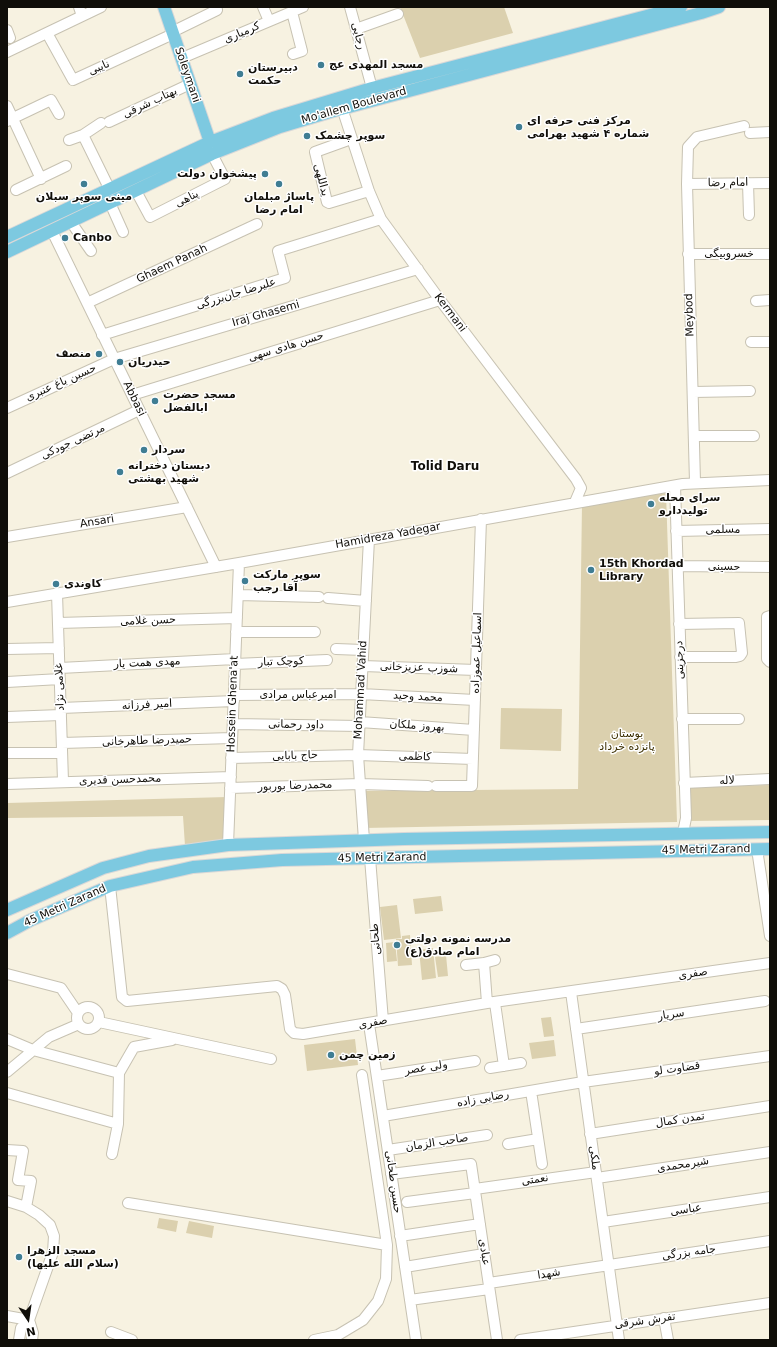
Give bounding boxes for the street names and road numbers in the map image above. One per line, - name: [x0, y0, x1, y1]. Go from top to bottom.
- street label: کرمیاری: [222, 20, 262, 46]
- street label: رجایی: [348, 21, 368, 51]
- street label: Soleymani: [171, 46, 203, 104]
- street label: نایبی: [86, 58, 112, 78]
- street label: بهتاب شرقی: [121, 85, 179, 121]
- street label: Mo'allem Boulevard: [300, 85, 408, 127]
- street label: یداللهی: [310, 162, 332, 198]
- street label: امام رضا: [708, 176, 748, 190]
- street label: پناهی: [173, 188, 201, 210]
- street label: Ghaem Panah: [134, 242, 210, 286]
- street label: خسروبیگی: [704, 247, 754, 261]
- street label: علیرضا جان‌بزرگی: [194, 276, 278, 312]
- street label: Kermani: [431, 291, 469, 335]
- street label: Meybod: [683, 293, 697, 337]
- street label: Iraj Ghasemi: [231, 298, 301, 330]
- street label: حسن هادی سهی: [247, 329, 325, 365]
- street label: حسین باغ عنبری: [24, 361, 98, 405]
- street label: Abbasi: [120, 379, 148, 419]
- street label: مرتضی جودکی: [39, 421, 107, 463]
- street label: Ansari: [79, 513, 115, 531]
- street label: Hamidreza Yadegar: [334, 520, 442, 552]
- street label: مسلمی: [705, 523, 741, 537]
- street label: حسینی: [708, 560, 740, 574]
- street label: اسماعیل عموزاده: [469, 612, 485, 694]
- street label: حسن غلامی: [120, 613, 176, 629]
- street label: Mohammad Vahid: [352, 640, 370, 740]
- street label: درجزینی: [673, 640, 687, 680]
- street label: مهدی همت یار: [113, 655, 181, 671]
- street label: Hossein Ghena'at: [225, 655, 241, 753]
- street label: کوچک تبار: [258, 655, 304, 669]
- street label: شوزب عزیزخانی: [380, 660, 458, 676]
- street label: غلامی نژاد: [53, 663, 67, 711]
- street label: امیرعباس مرادی: [259, 688, 337, 702]
- street label: محمد وحید: [393, 689, 443, 705]
- street label: امیر فرزانه: [121, 697, 173, 713]
- street label: بهروز ملکان: [389, 717, 445, 735]
- street label: داود رحمانی: [268, 718, 324, 732]
- street label: حمیدرضا طاهرخانی: [102, 733, 192, 749]
- street label: حاج بابایی: [272, 749, 318, 763]
- street label: کاظمی: [398, 750, 432, 764]
- street label: محمدحسن قدیری: [79, 772, 161, 788]
- street label: لاله: [719, 774, 735, 788]
- street label: محمدرضا بوربور: [257, 778, 333, 794]
- street label: 45 Metri Zarand: [662, 843, 750, 857]
- street label: 45 Metri Zarand: [338, 851, 426, 865]
- street label: 45 Metri Zarand: [22, 882, 108, 930]
- street label: طحانی: [368, 923, 384, 955]
- street label: صفری: [677, 965, 709, 983]
- street label: سریار: [657, 1006, 685, 1024]
- street label: صفری: [357, 1014, 389, 1032]
- street label: ولی عصر: [403, 1058, 449, 1078]
- street label: قضاوت لو: [653, 1059, 701, 1079]
- street label: رضایی زاده: [456, 1088, 510, 1110]
- street label: تمدن کمال: [654, 1110, 706, 1130]
- street label: صاحب الزمان: [405, 1132, 469, 1154]
- street label: ملکی: [586, 1145, 602, 1171]
- street label: حسین طحانی: [382, 1150, 404, 1214]
- street label: شیرمحمدی: [656, 1154, 710, 1176]
- street label: نعمتی: [521, 1172, 549, 1188]
- street label: عباسی: [669, 1201, 703, 1219]
- street label: عبادی: [476, 1238, 492, 1266]
- street label: جامه بزرگی: [661, 1243, 717, 1263]
- street label: شهدا: [537, 1266, 561, 1282]
- street label: تفرش شرقی: [614, 1310, 676, 1332]

